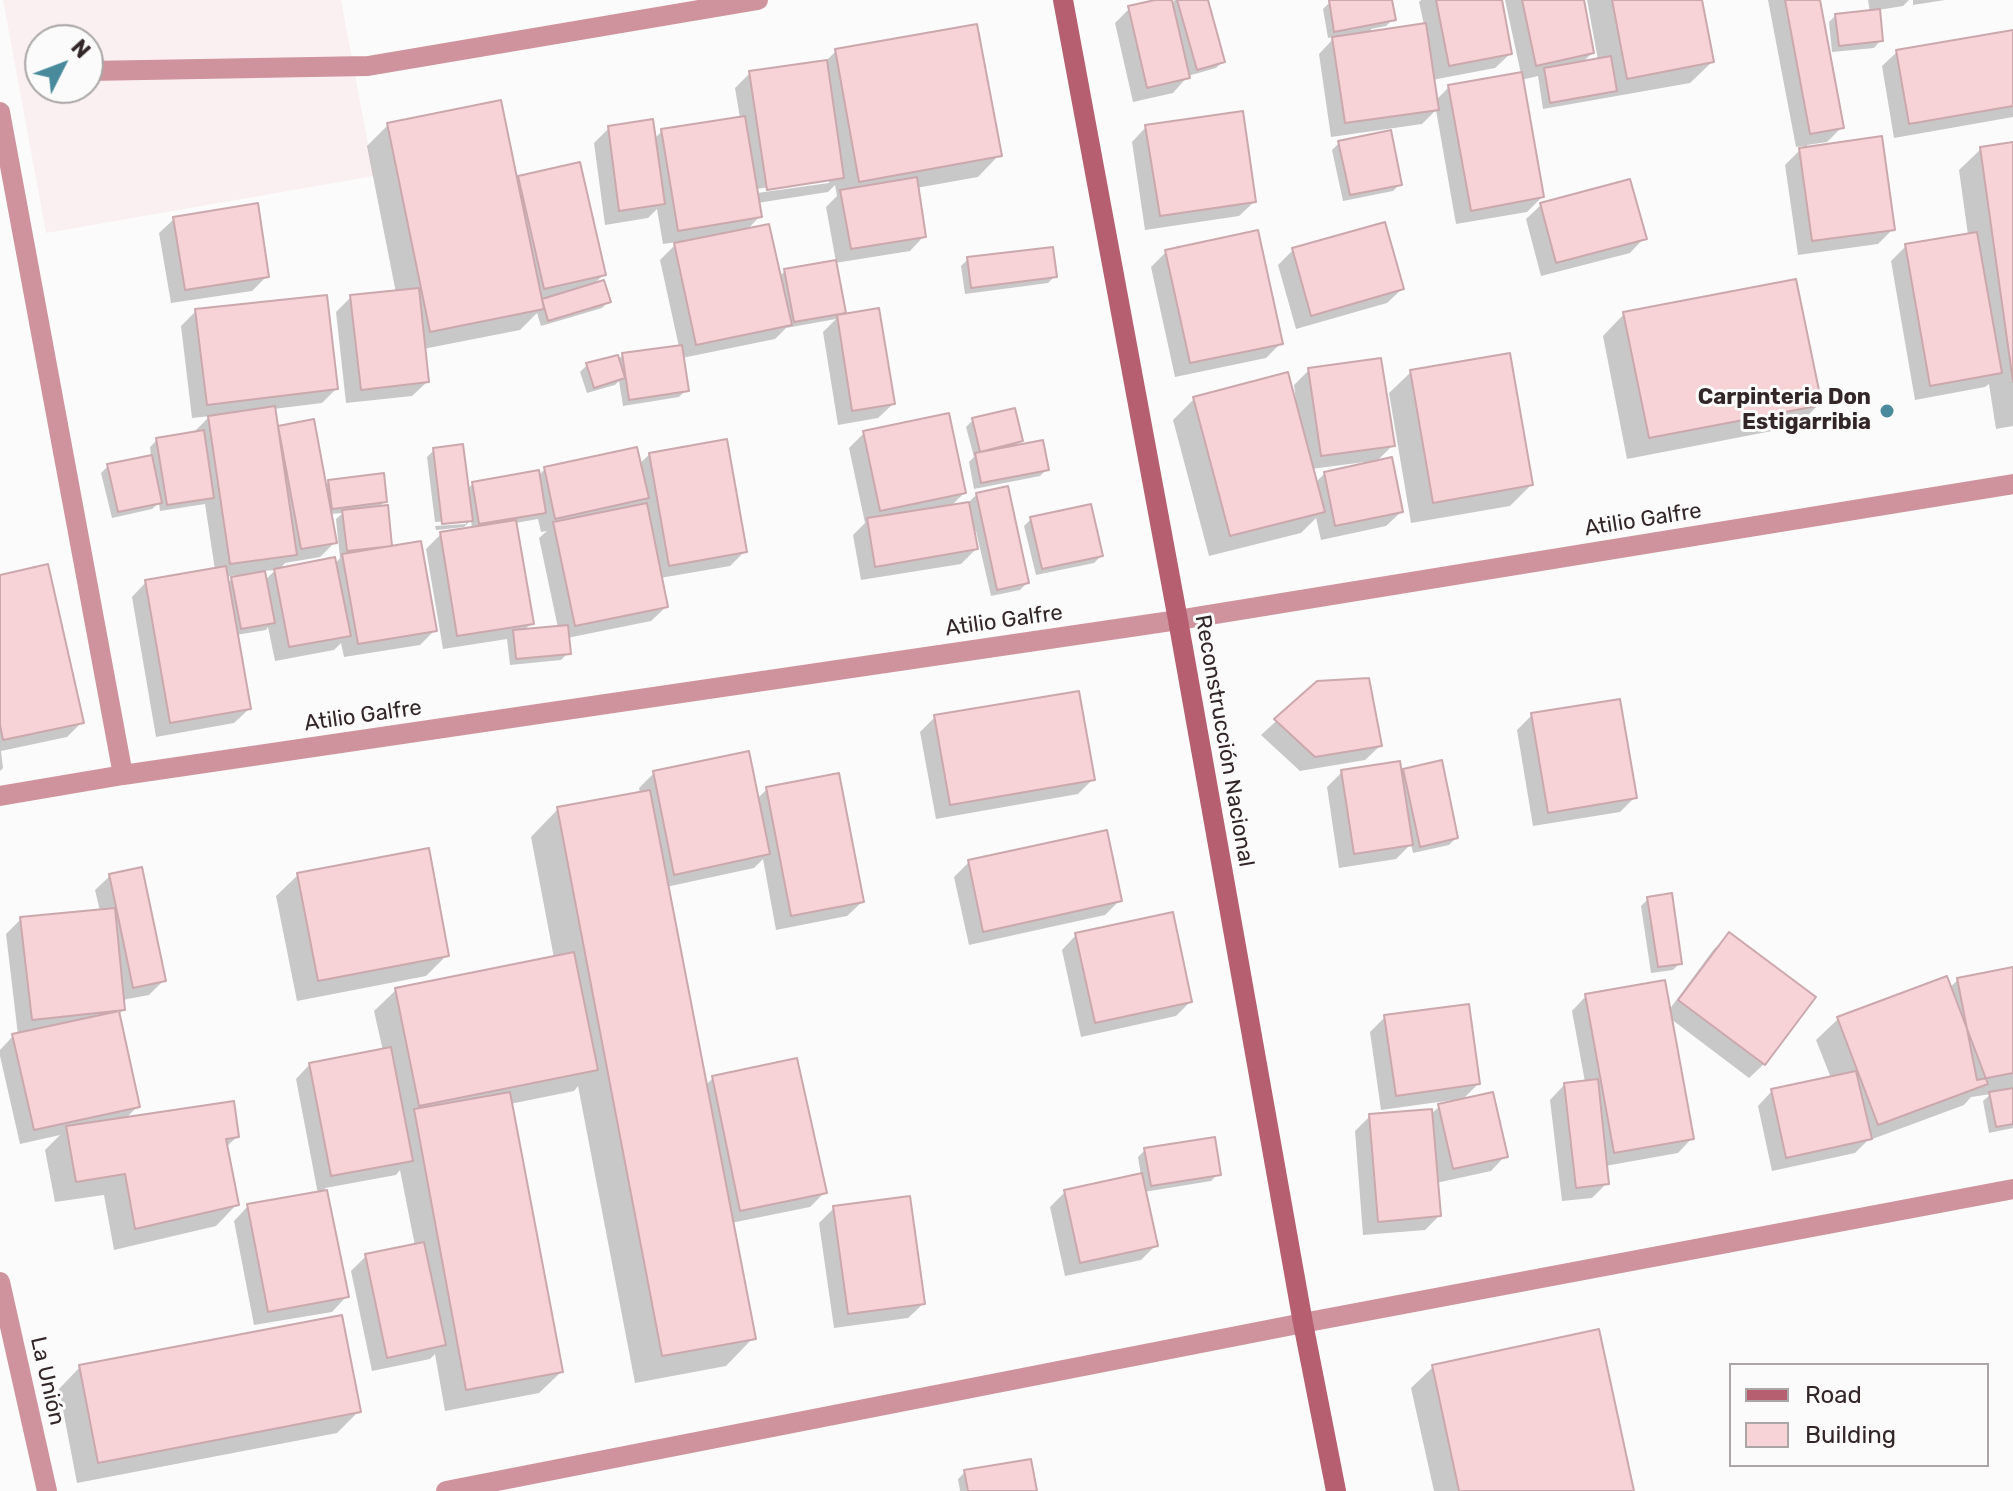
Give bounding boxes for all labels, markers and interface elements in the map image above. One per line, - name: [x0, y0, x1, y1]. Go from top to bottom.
- north arrow: [24, 24, 104, 104]
- text: N: [65, 34, 96, 64]
- place label: Carpinteria Don Estigarribia: [1698, 385, 1871, 436]
- marker: Carpinteria Don Estigarribia: [1878, 402, 1896, 420]
- street label: Atilio Galfre: [1583, 498, 1703, 542]
- street label: Atilio Galfre: [944, 600, 1064, 642]
- street label: Reconstrucción Nacional: [1189, 613, 1259, 869]
- street label: Atilio Galfre: [303, 695, 423, 737]
- street label: La Unión: [24, 1334, 70, 1428]
- legend: [1729, 1363, 1989, 1467]
- text: Road: [1805, 1381, 1862, 1409]
- text: Building: [1805, 1421, 1896, 1449]

